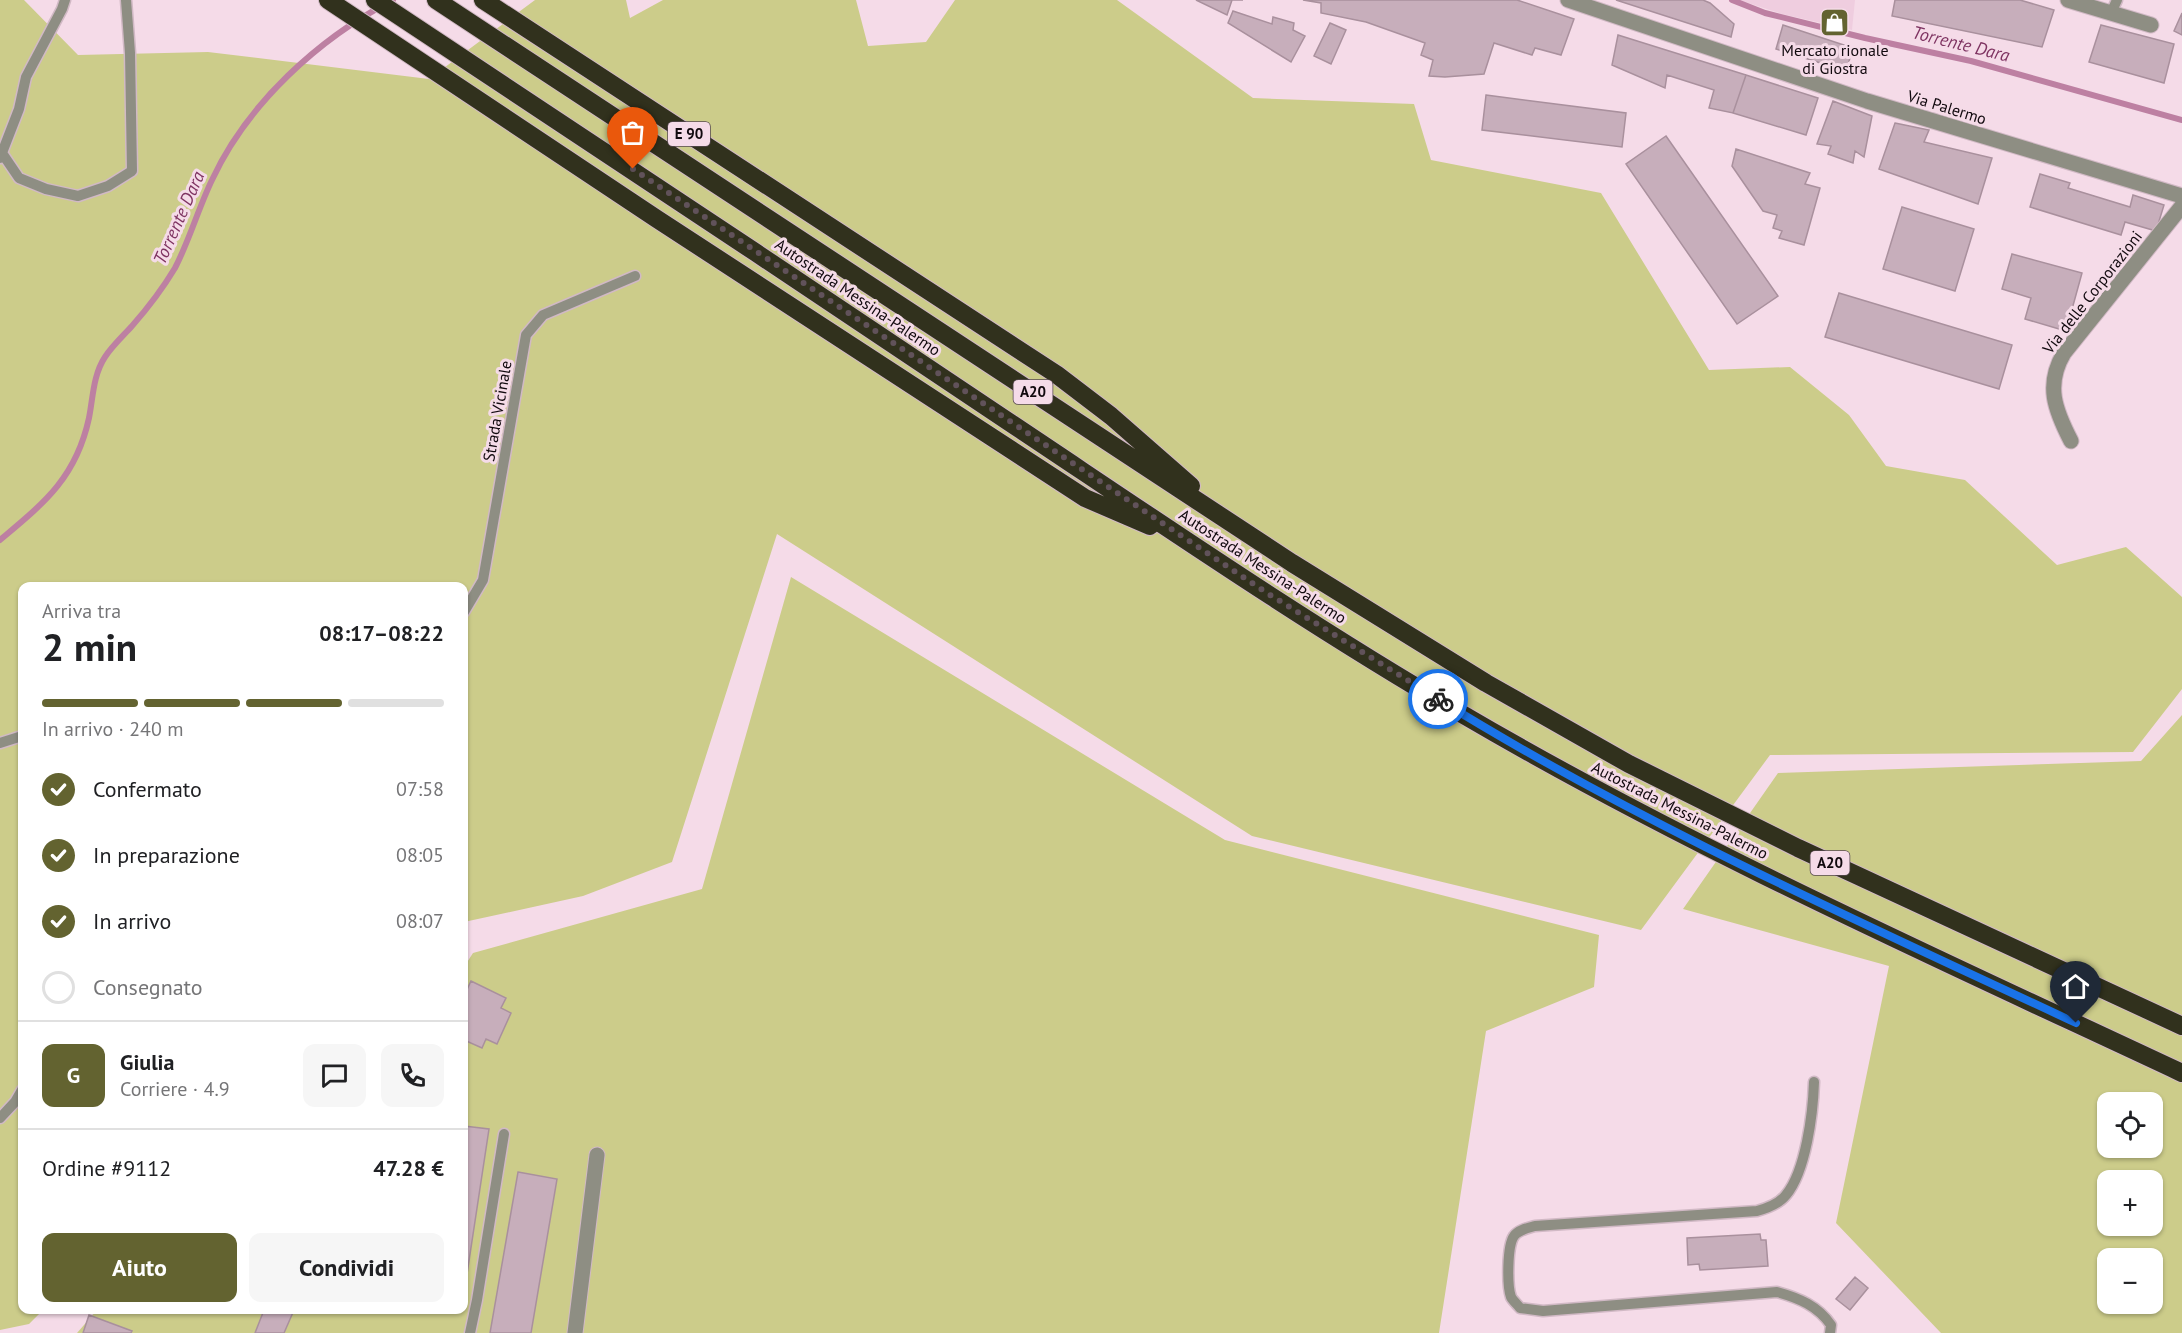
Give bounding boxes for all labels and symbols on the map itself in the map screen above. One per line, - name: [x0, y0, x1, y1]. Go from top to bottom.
- shop icon: Mercato rionale di Giostra: [1819, 6, 1851, 38]
- water label: Torrente Dara: [1910, 20, 2012, 67]
- place label: Mercato rionale di Giostra: [1781, 40, 1889, 78]
- street label: Via Palermo: [1904, 85, 1989, 129]
- pin: [607, 107, 658, 169]
- road number: E 90: [668, 122, 710, 146]
- water label: Torrente Dara: [148, 167, 209, 268]
- street label: Via delle Corporazioni: [2037, 227, 2146, 358]
- street label: Autostrada Messina-Palermo: [771, 234, 945, 360]
- street label: Strada Vicinale: [478, 359, 516, 463]
- road number: A20: [1014, 380, 1052, 404]
- street label: Autostrada Messina-Palermo: [1176, 504, 1350, 628]
- courier: [1408, 669, 1468, 729]
- street label: Autostrada Messina-Palermo: [1588, 757, 1772, 863]
- road number: A20: [1810, 851, 1850, 875]
- pin: [2050, 961, 2101, 1023]

